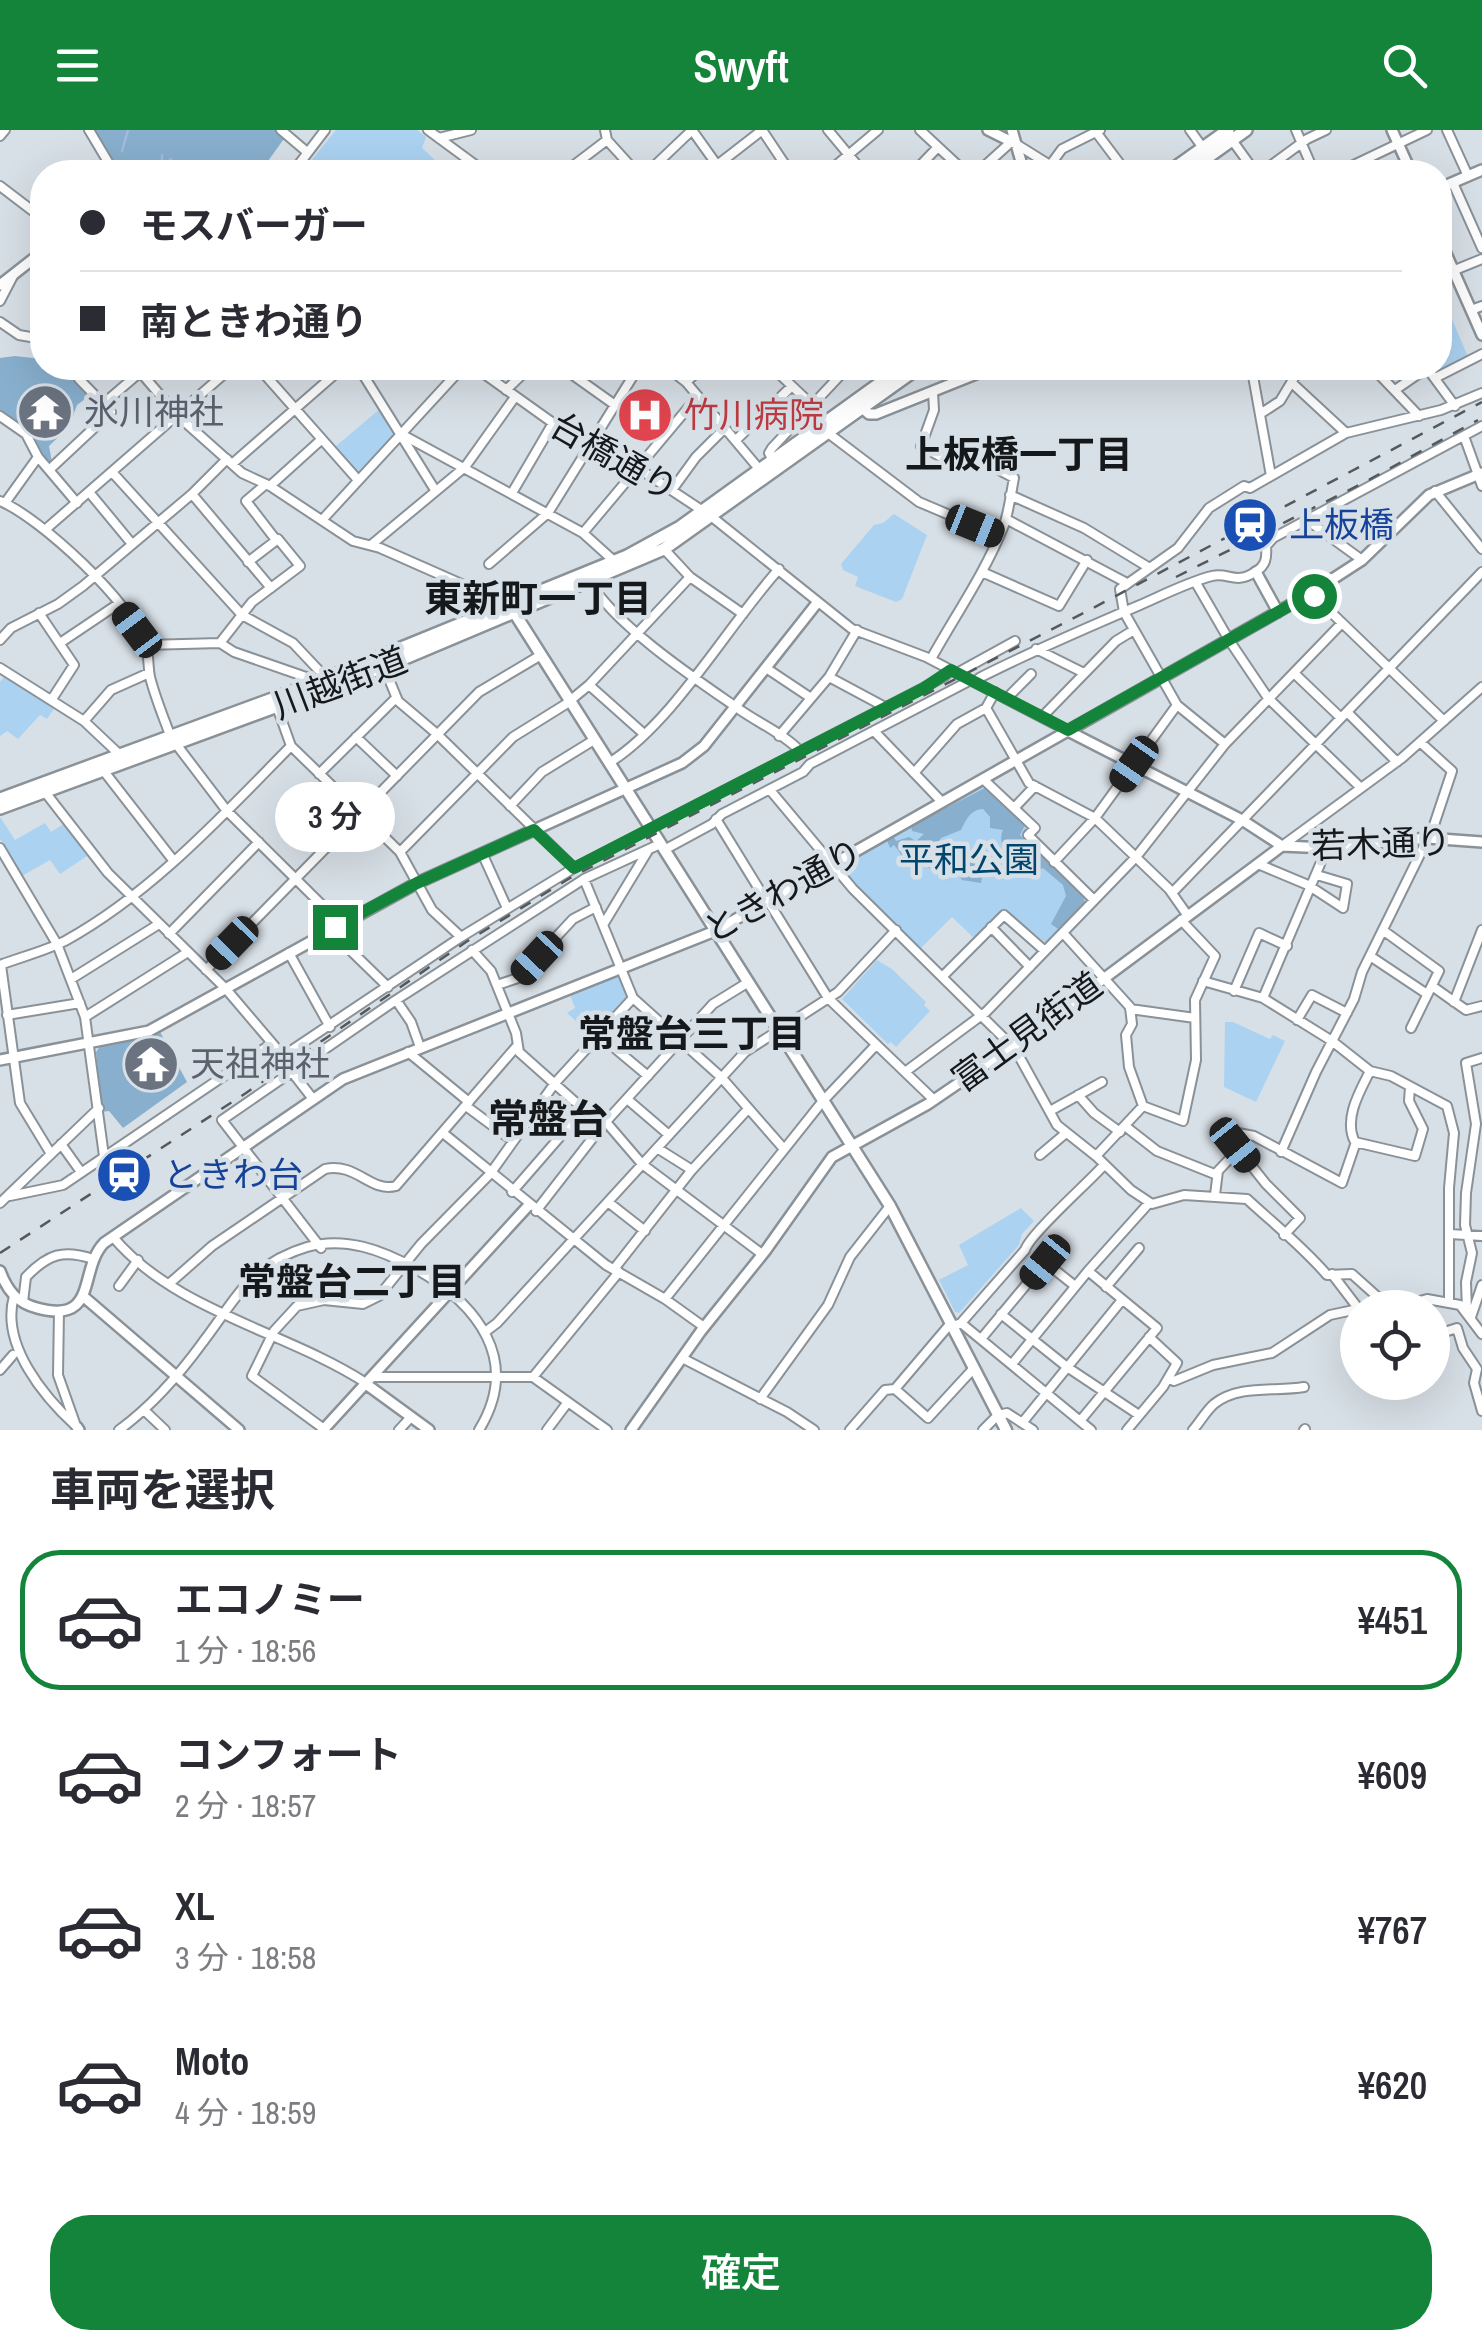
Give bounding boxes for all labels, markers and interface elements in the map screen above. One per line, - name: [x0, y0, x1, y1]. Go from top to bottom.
- text: Swyft: [693, 35, 789, 96]
- icon: menu: [50, 38, 105, 93]
- icon: search: [1377, 38, 1432, 93]
- text: モスバーガー: [140, 200, 368, 251]
- text: 南ときわ通り: [140, 296, 368, 347]
- temple icon: 氷川神社: [15, 382, 75, 442]
- hospital icon: 竹川病院: [615, 385, 675, 445]
- place label: 氷川神社: [84, 388, 224, 435]
- place label: 竹川病院: [684, 391, 824, 438]
- street label: 台橋通り: [542, 401, 687, 512]
- district label: 上板橋一丁目: [905, 429, 1133, 480]
- station icon: 上板橋: [1220, 495, 1280, 555]
- car: [942, 501, 1008, 551]
- place label: 上板橋: [1289, 501, 1394, 548]
- district label: 東新町一丁目: [424, 573, 652, 624]
- route start: [1292, 574, 1337, 619]
- car: [107, 597, 167, 663]
- street label: 川越街道: [266, 636, 414, 730]
- car: [1105, 731, 1163, 797]
- callout: 3 分: [275, 782, 395, 852]
- text: 3 分: [308, 795, 362, 838]
- street label: 若木通り: [1310, 818, 1452, 869]
- street label: ときわ通り: [695, 828, 871, 954]
- park label: 平和公園: [899, 836, 1039, 883]
- route end: [313, 905, 358, 950]
- car: [200, 911, 264, 975]
- car: [506, 926, 568, 990]
- street label: 富士見街道: [942, 961, 1111, 1102]
- district label: 常盤台三丁目: [578, 1008, 806, 1059]
- temple icon: 天祖神社: [121, 1034, 181, 1094]
- place label: 天祖神社: [190, 1040, 330, 1087]
- district label: 常盤台: [488, 1092, 608, 1145]
- car: [1204, 1112, 1266, 1178]
- station icon: ときわ台: [94, 1145, 154, 1205]
- place label: ときわ台: [163, 1151, 303, 1198]
- car: [1014, 1229, 1076, 1295]
- district label: 常盤台二丁目: [238, 1256, 466, 1307]
- map controls: [1340, 1290, 1450, 1400]
- button: locate: [1340, 1290, 1450, 1400]
- text: 車両を選択: [50, 1459, 275, 1520]
- text: エコノミー: [175, 1574, 365, 1625]
- icon: car: [55, 1575, 145, 1665]
- text: ¥451: [1358, 1595, 1427, 1646]
- text: 1 分 · 18:56: [175, 1629, 316, 1672]
- text: コンフォート: [175, 1729, 402, 1780]
- icon: car: [55, 1730, 145, 1820]
- text: ¥609: [1358, 1750, 1427, 1801]
- text: 2 分 · 18:57: [175, 1784, 316, 1827]
- text: XL: [175, 1881, 215, 1932]
- icon: car: [55, 1885, 145, 1975]
- text: ¥767: [1358, 1905, 1427, 1956]
- text: 3 分 · 18:58: [175, 1936, 316, 1979]
- text: Moto: [175, 2036, 249, 2087]
- icon: car: [55, 2040, 145, 2130]
- text: ¥620: [1358, 2060, 1427, 2111]
- text: 4 分 · 18:59: [175, 2091, 316, 2134]
- button: 確定: [50, 2215, 1432, 2330]

